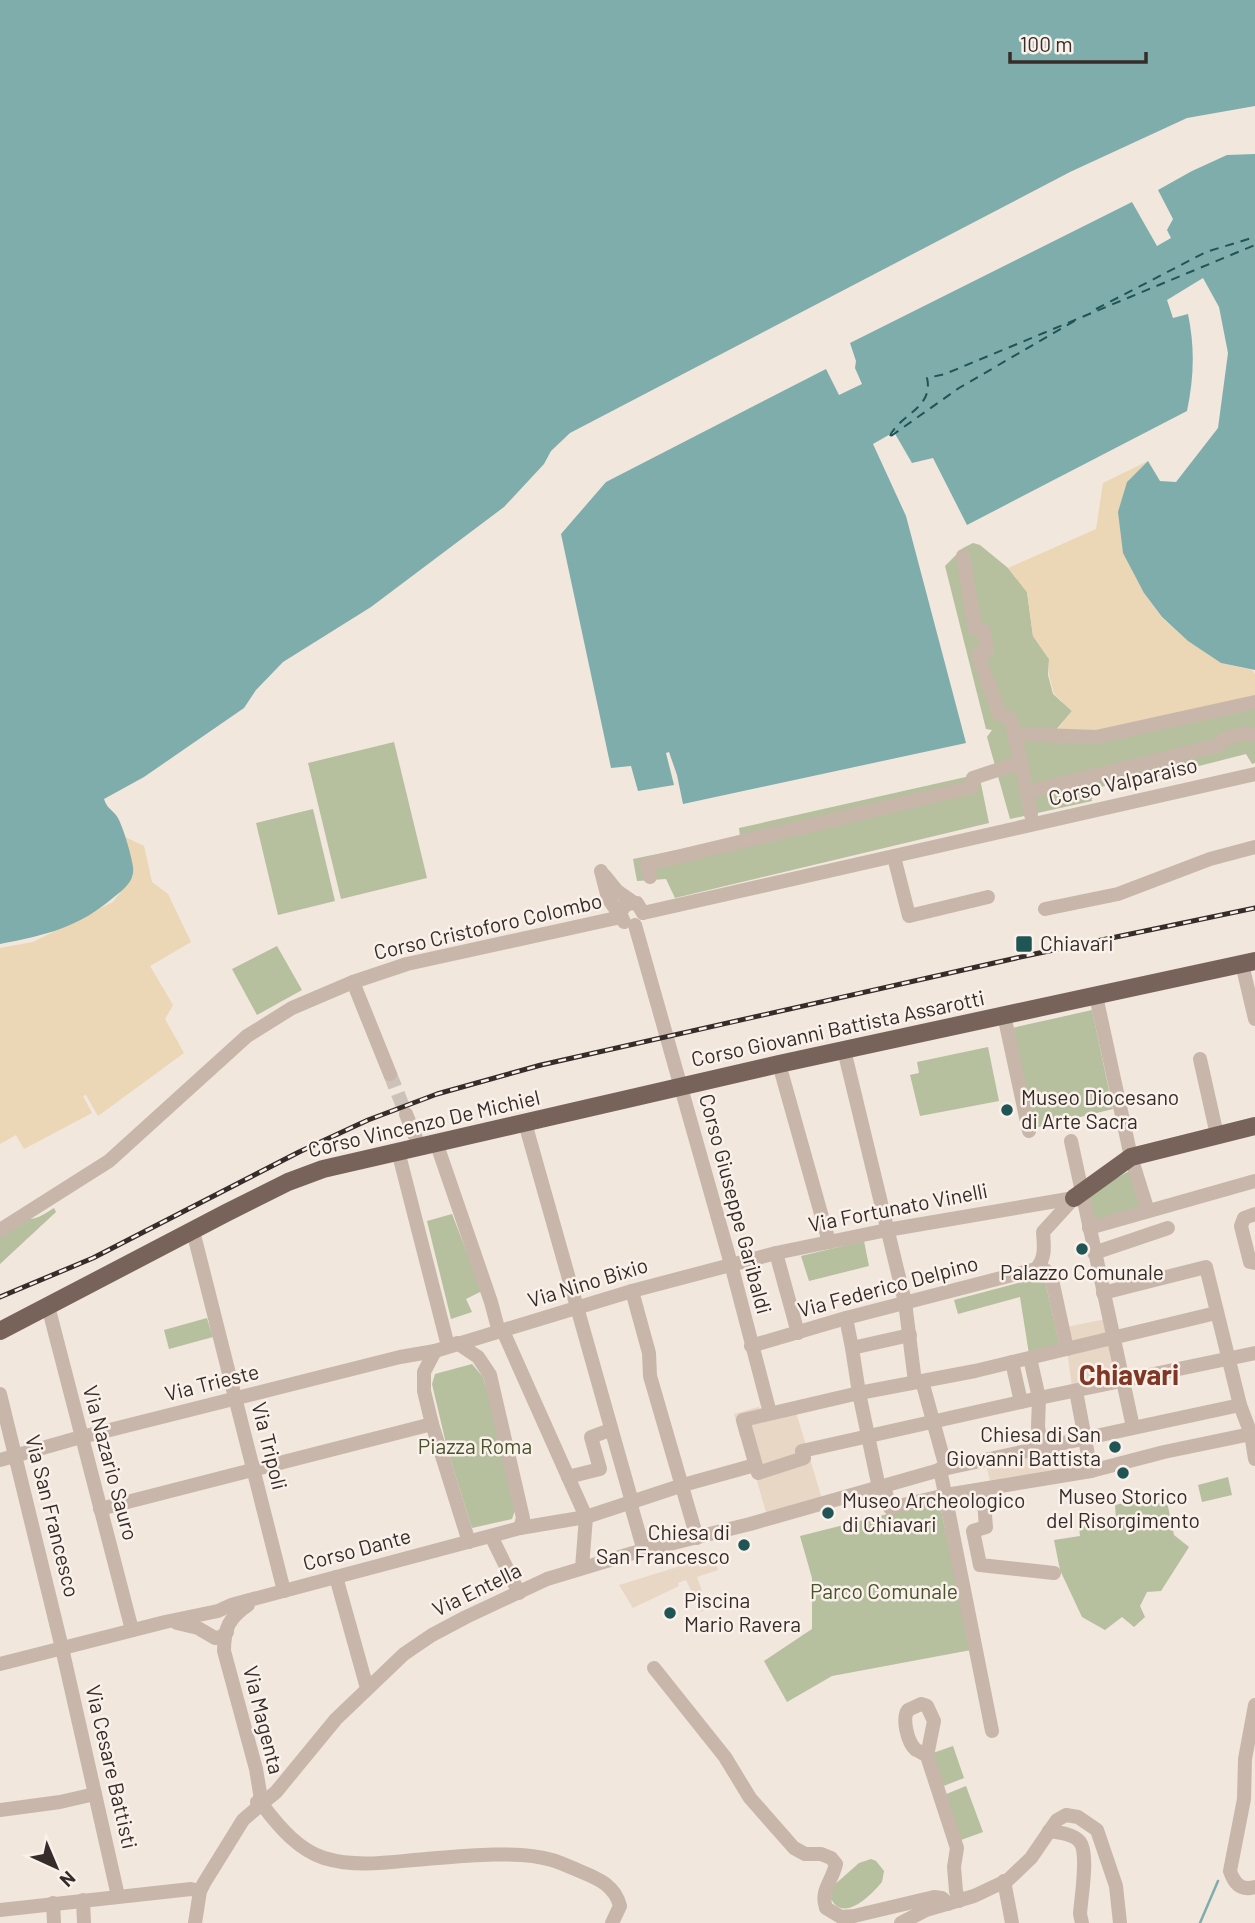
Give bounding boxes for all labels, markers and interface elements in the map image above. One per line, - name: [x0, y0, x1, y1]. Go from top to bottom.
- scale bar: [1010, 21, 1146, 65]
- text: 100 m: [1020, 31, 1073, 56]
- street label: Corso Valparaiso: [1046, 751, 1200, 810]
- street label: Corso Cristoforo Colombo: [371, 887, 604, 964]
- place label: Chiavari: [1040, 930, 1114, 955]
- marker: Chiavari: [1014, 934, 1034, 954]
- street label: Corso Giovanni Battista Assarotti: [689, 984, 987, 1071]
- street label: Corso Vincenzo De Michiel: [305, 1084, 542, 1161]
- place label: Museo Diocesano di Arte Sacra: [1021, 1084, 1179, 1133]
- street label: Corso Giuseppe Garibaldi: [695, 1091, 778, 1316]
- marker: Museo Diocesano di Arte Sacra: [999, 1102, 1015, 1118]
- street label: Via Fortunato Vinelli: [806, 1177, 989, 1236]
- marker: Palazzo Comunale: [1074, 1241, 1090, 1257]
- street label: Via Federico Delpino: [795, 1249, 981, 1322]
- street label: Via Nino Bixio: [524, 1251, 651, 1312]
- place label: Palazzo Comunale: [1000, 1259, 1164, 1284]
- district label: Chiavari: [1079, 1357, 1179, 1391]
- street label: Via Trieste: [162, 1358, 261, 1405]
- street label: Via Nazario Sauro: [79, 1382, 144, 1543]
- street label: Via Tripoli: [247, 1399, 293, 1492]
- place label: Chiesa di San Giovanni Battista: [946, 1421, 1101, 1470]
- street label: Via San Francesco: [21, 1432, 86, 1599]
- park label: Piazza Roma: [418, 1433, 532, 1458]
- marker: Chiesa di San Giovanni Battista: [1107, 1439, 1123, 1455]
- marker: Museo Storico del Risorgimento: [1115, 1465, 1131, 1481]
- place label: Museo Storico del Risorgimento: [1046, 1483, 1200, 1532]
- place label: Museo Archeologico di Chiavari: [842, 1487, 1025, 1536]
- marker: Museo Archeologico di Chiavari: [820, 1505, 836, 1521]
- place label: Chiesa di San Francesco: [596, 1519, 730, 1568]
- street label: Corso Dante: [300, 1522, 413, 1575]
- marker: Chiesa di San Francesco: [736, 1537, 752, 1553]
- street label: Via Entella: [428, 1556, 525, 1621]
- park label: Parco Comunale: [810, 1578, 958, 1603]
- place label: Piscina Mario Ravera: [684, 1587, 801, 1636]
- marker: Piscina Mario Ravera: [662, 1605, 678, 1621]
- street label: Via Magenta: [239, 1663, 290, 1776]
- street label: Via Cesare Battisti: [81, 1682, 143, 1851]
- north arrow: [21, 1832, 91, 1902]
- text: N: [56, 1867, 81, 1892]

